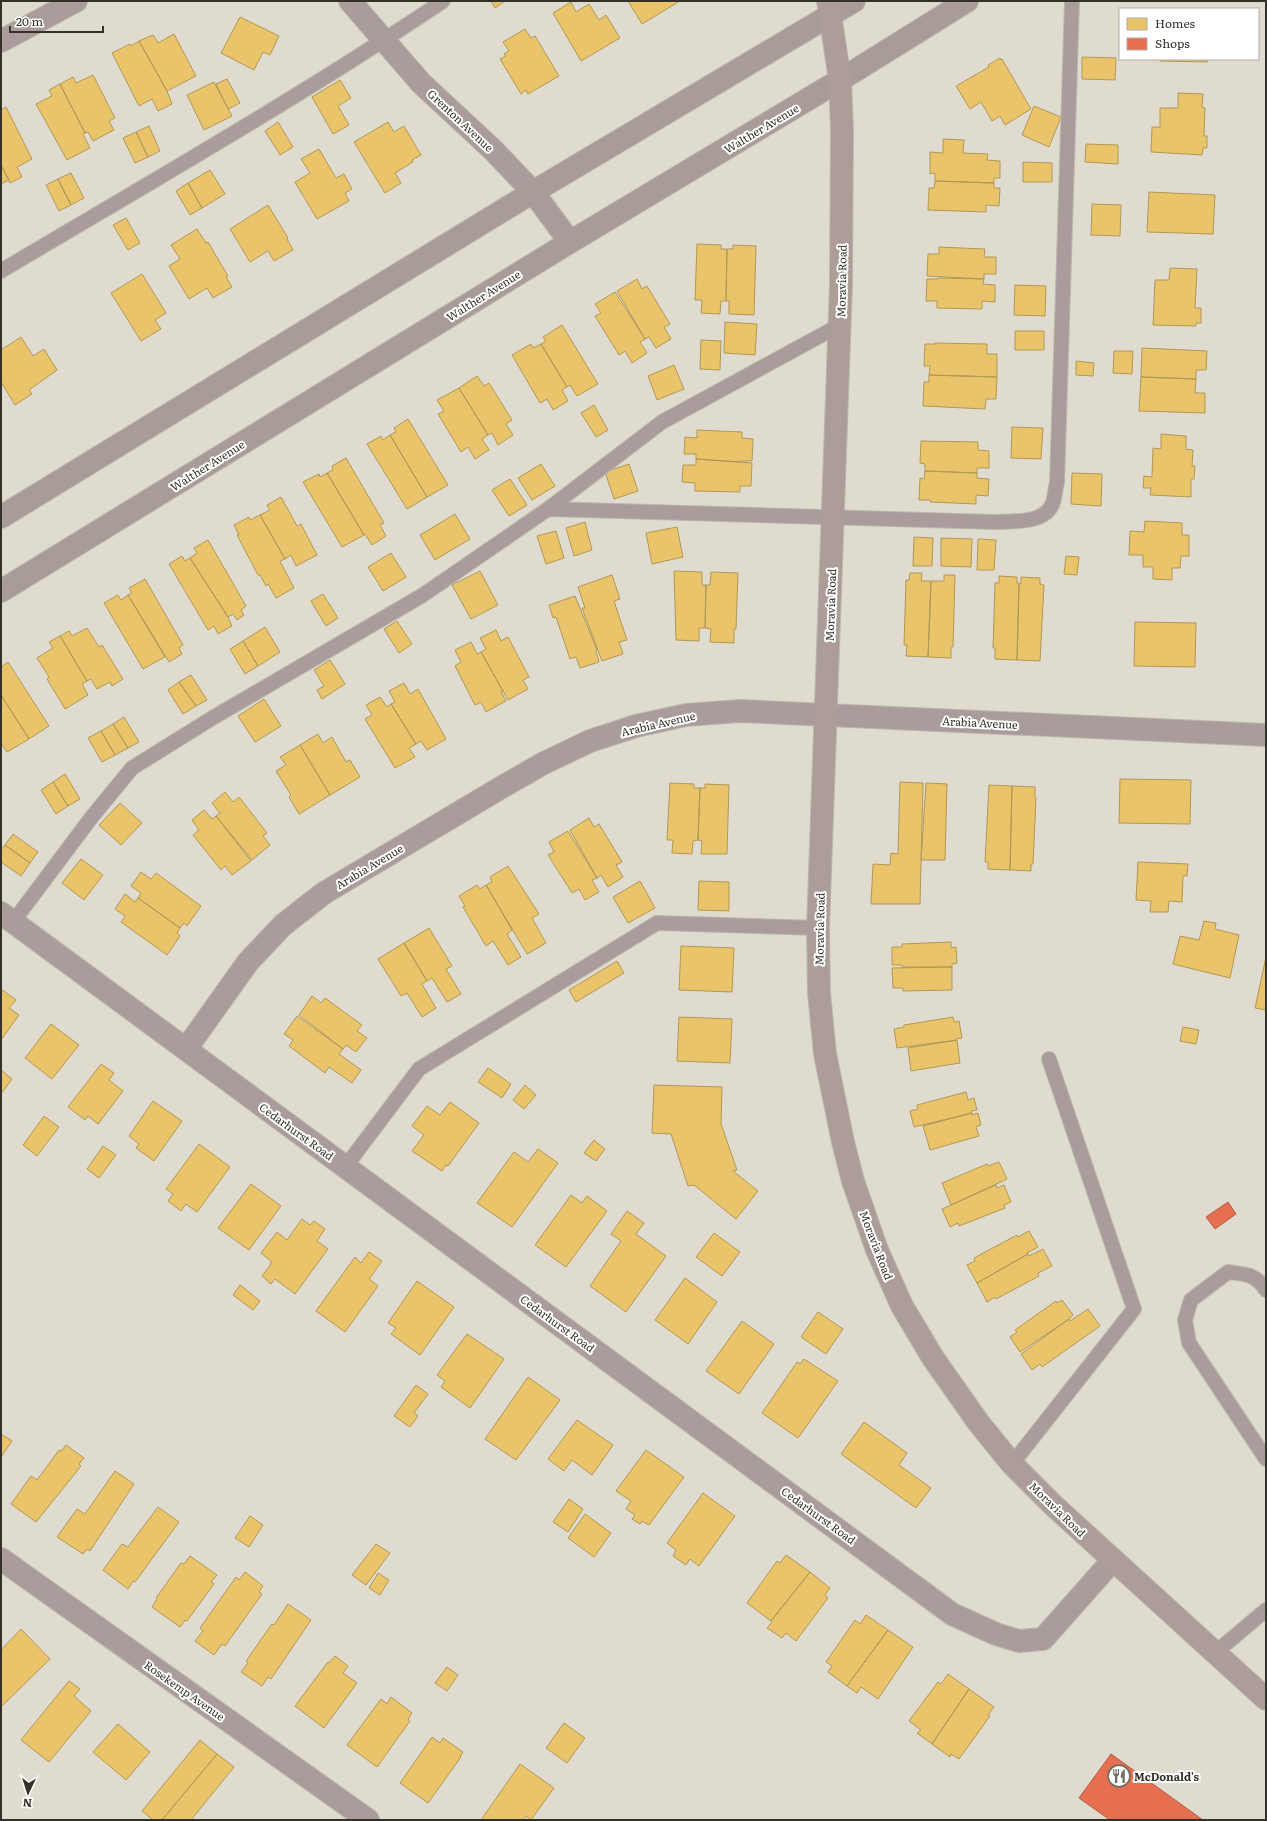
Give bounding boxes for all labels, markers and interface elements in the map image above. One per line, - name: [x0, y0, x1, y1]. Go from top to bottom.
- scale bar: [10, 8, 103, 34]
- legend: [1119, 8, 1259, 60]
- text: 20 m: [16, 12, 43, 30]
- text: Homes: [1155, 14, 1195, 32]
- text: Shops: [1155, 34, 1190, 52]
- street label: Grenton Avenue: [425, 85, 498, 155]
- street label: Walther Avenue: [721, 99, 802, 157]
- street label: Moravia Road: [832, 244, 850, 318]
- street label: Walther Avenue: [443, 266, 523, 324]
- street label: Walther Avenue: [167, 436, 247, 494]
- street label: Moravia Road: [821, 568, 839, 642]
- street label: Arabia Avenue: [619, 707, 697, 739]
- street label: Arabia Avenue: [942, 712, 1019, 732]
- street label: Arabia Avenue: [332, 839, 406, 892]
- street label: Moravia Road: [810, 892, 828, 966]
- street label: Cedarhurst Road: [257, 1099, 338, 1164]
- street label: Moravia Road: [856, 1208, 898, 1282]
- street label: Cedarhurst Road: [518, 1291, 599, 1356]
- street label: Moravia Road: [1026, 1478, 1090, 1540]
- street label: Cedarhurst Road: [779, 1483, 860, 1548]
- street label: Rosekemp Avenue: [142, 1656, 229, 1724]
- restaurant icon: McDonald's: [1106, 1763, 1132, 1789]
- place label: McDonald's: [1134, 1768, 1200, 1784]
- north arrow: [8, 1773, 48, 1813]
- text: N: [22, 1796, 32, 1812]

